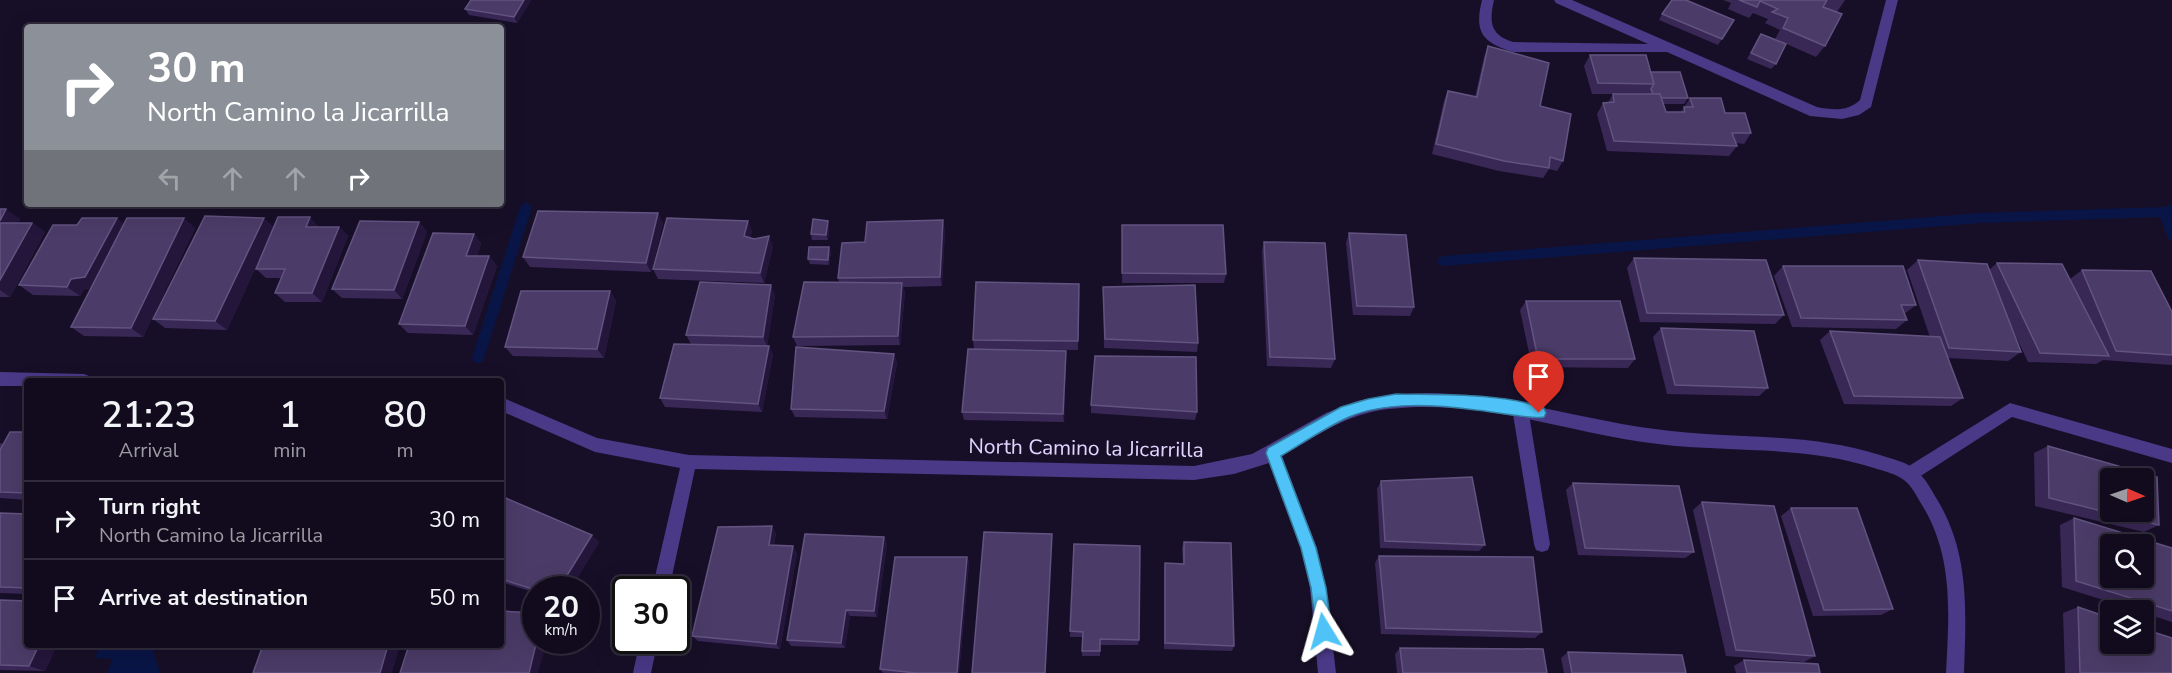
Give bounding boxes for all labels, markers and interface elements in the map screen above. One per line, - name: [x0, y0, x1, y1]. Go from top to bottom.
- text: 30 m: [147, 40, 246, 97]
- icon: right: [48, 48, 126, 126]
- text: North Camino la Jicarrilla: [147, 94, 450, 131]
- icon: left: [153, 162, 186, 195]
- icon: ahead: [216, 162, 249, 195]
- icon: ahead: [279, 162, 312, 195]
- icon: right: [342, 162, 375, 195]
- pin: [1513, 351, 1564, 413]
- icon: arrive: [1522, 360, 1555, 393]
- text: 21:23: [101, 391, 196, 440]
- text: 1: [279, 391, 301, 440]
- text: 80: [384, 391, 427, 440]
- street label: North Camino la Jicarrilla: [968, 432, 1204, 464]
- text: Arrival: [119, 437, 179, 464]
- text: min: [273, 437, 306, 464]
- text: m: [397, 437, 414, 464]
- north arrow: [2100, 468, 2154, 522]
- map controls: [2100, 468, 2154, 654]
- text: Turn right: [99, 492, 200, 522]
- icon: right: [48, 504, 81, 537]
- text: 30 m: [429, 505, 480, 535]
- text: North Camino la Jicarrilla: [99, 522, 323, 549]
- button: search: [2100, 534, 2154, 588]
- speed limit sign: 30: [612, 576, 690, 654]
- icon: arrive: [48, 582, 81, 615]
- text: Arrive at destination: [99, 583, 308, 613]
- text: 50 m: [429, 583, 480, 613]
- text: 20: [543, 587, 579, 628]
- position arrow: [1292, 599, 1356, 663]
- button: layers: [2100, 600, 2154, 654]
- text: km/h: [544, 620, 578, 640]

